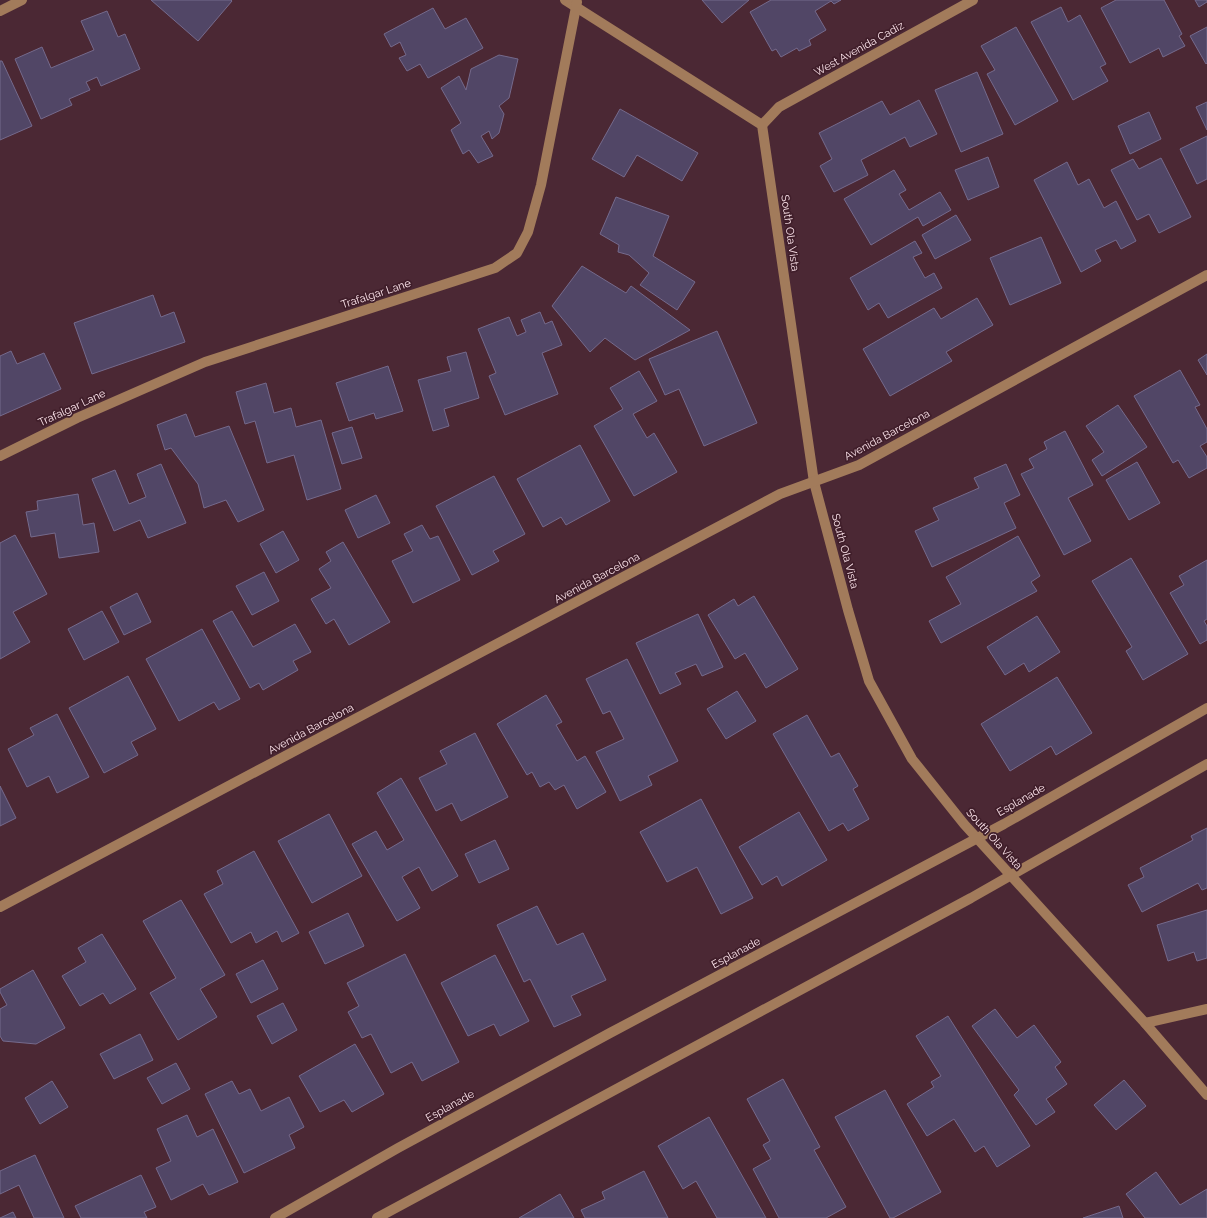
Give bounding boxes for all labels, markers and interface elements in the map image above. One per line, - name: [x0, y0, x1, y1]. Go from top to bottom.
- street label: West Avenida Cadiz: [812, 19, 907, 79]
- street label: South Ola Vista: [778, 194, 802, 272]
- street label: Trafalgar Lane: [339, 276, 413, 311]
- street label: Trafalgar Lane: [36, 387, 108, 429]
- street label: Avenida Barcelona: [842, 407, 932, 463]
- street label: South Ola Vista: [829, 512, 861, 590]
- street label: Avenida Barcelona: [552, 550, 642, 606]
- street label: Avenida Barcelona: [266, 701, 356, 757]
- street label: Esplanade: [995, 781, 1048, 819]
- street label: South Ola Vista: [963, 806, 1025, 872]
- street label: Esplanade: [709, 934, 763, 971]
- street label: Esplanade: [423, 1087, 477, 1125]

